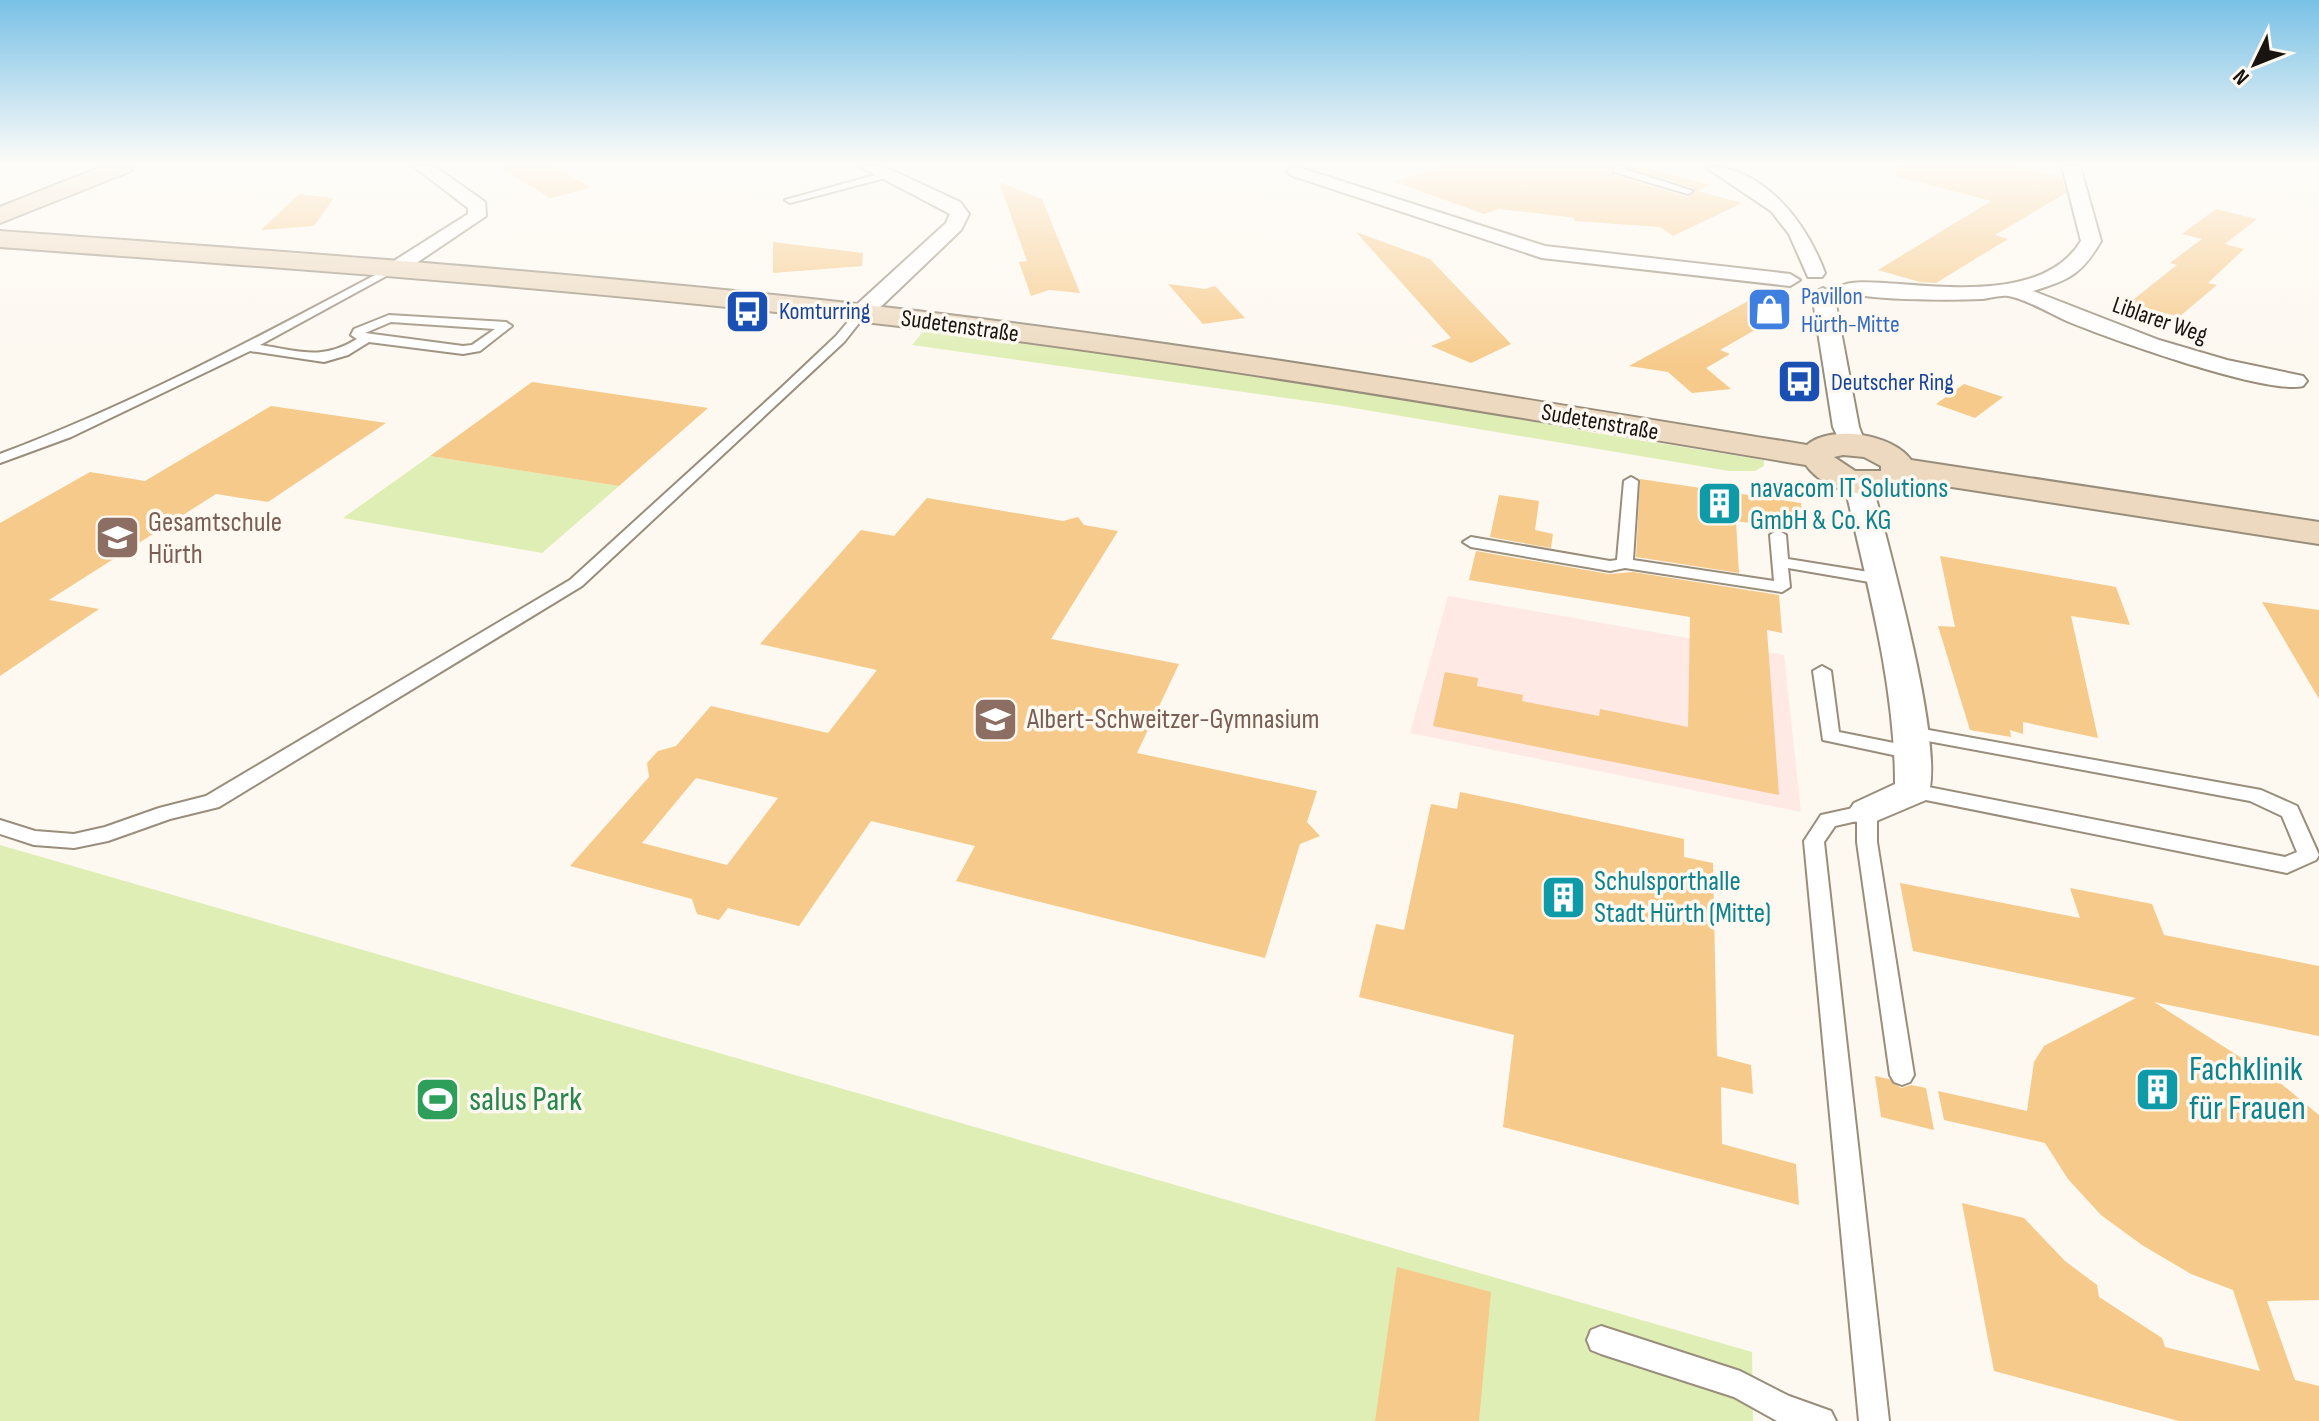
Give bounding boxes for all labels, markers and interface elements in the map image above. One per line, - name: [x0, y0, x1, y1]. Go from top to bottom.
- north arrow: [2215, 24, 2295, 104]
- text: N: [2228, 63, 2255, 90]
- place label: Pavillon Hürth-Mitte: [1801, 282, 1900, 339]
- shop icon: Pavillon Hürth-Mitte: [1746, 286, 1794, 334]
- bus stop icon: Komturring: [724, 287, 772, 335]
- street label: Liblarer Weg: [2109, 290, 2211, 350]
- place label: Komturring: [779, 297, 870, 326]
- street label: Sudetenstraße: [899, 303, 1021, 349]
- bus stop icon: Deutscher Ring: [1776, 358, 1824, 406]
- place label: Deutscher Ring: [1831, 368, 1954, 397]
- street label: Sudetenstraße: [1539, 397, 1661, 447]
- place label: navacom IT Solutions GmbH & Co. KG: [1750, 472, 1948, 537]
- building icon: navacom IT Solutions GmbH & Co. KG: [1695, 480, 1743, 528]
- place label: Gesamtschule Hürth: [148, 506, 282, 571]
- school or university icon: Gesamtschule Hürth: [93, 514, 141, 562]
- school or university icon: Albert-Schweitzer-Gymnasium: [972, 695, 1020, 743]
- place label: Albert-Schweitzer-Gymnasium: [1026, 703, 1320, 736]
- place label: Schulsporthalle Stadt Hürth (Mitte): [1594, 865, 1771, 930]
- building icon: Schulsporthalle Stadt Hürth (Mitte): [1539, 873, 1587, 921]
- place label: Fachklinik für Frauen: [2189, 1049, 2306, 1129]
- building icon: Fachklinik für Frauen: [2134, 1065, 2182, 1113]
- sports icon: salus Park: [414, 1075, 462, 1123]
- place label: salus Park: [469, 1079, 582, 1120]

